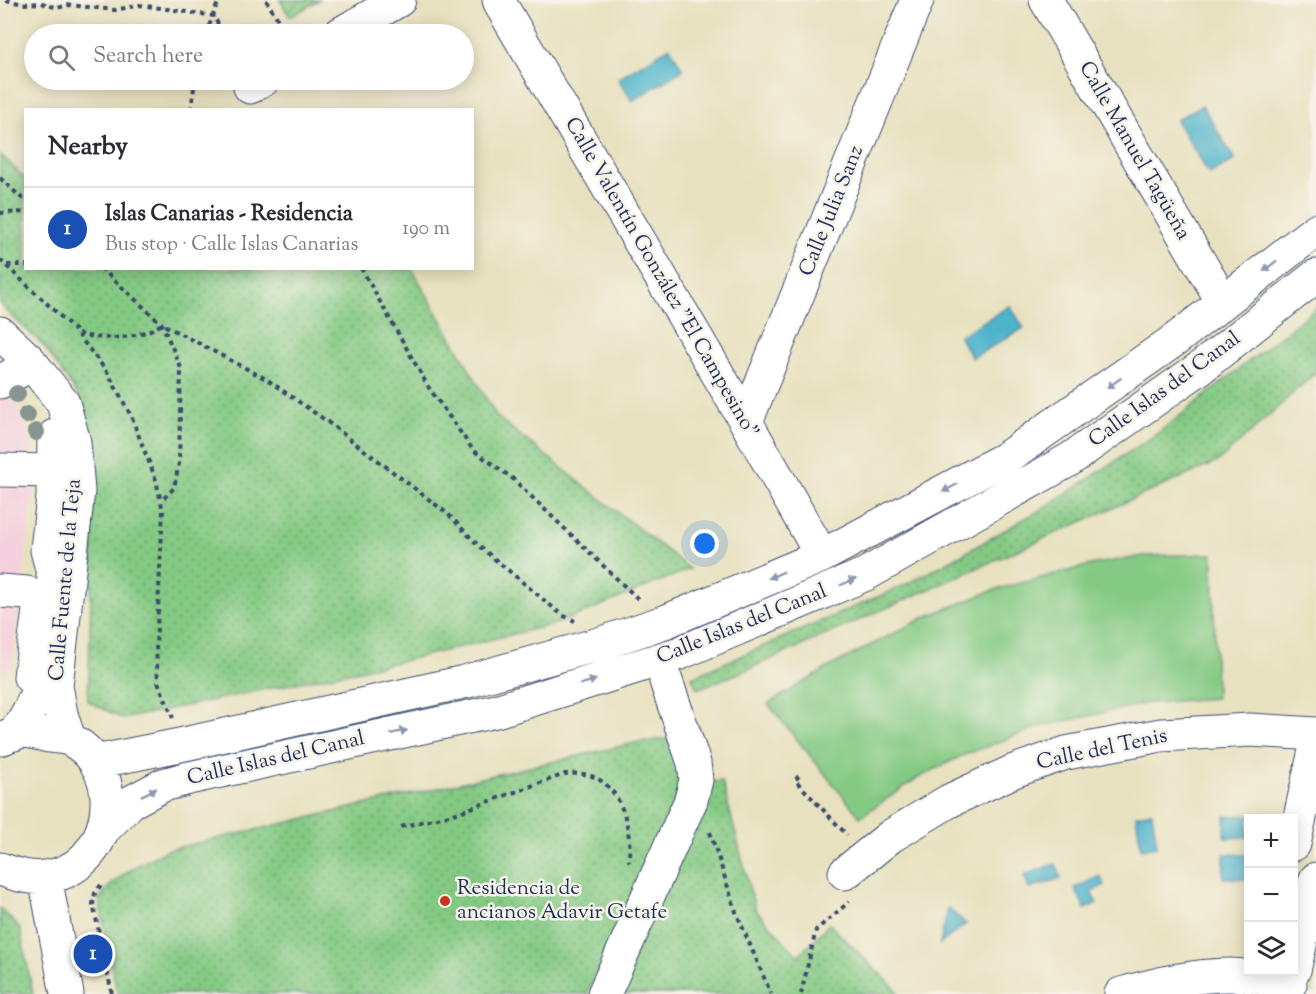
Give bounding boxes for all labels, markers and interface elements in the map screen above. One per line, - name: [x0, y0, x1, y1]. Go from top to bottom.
- search box: [24, 24, 474, 90]
- icon: search: [45, 41, 78, 74]
- text: Search here: [93, 41, 203, 73]
- street label: Calle Manuel Tagüeña: [1071, 56, 1198, 246]
- street label: Calle Valentín González "El Campesino": [556, 112, 766, 444]
- text: Nearby: [48, 129, 128, 166]
- street label: Calle Julia Sanz: [792, 141, 872, 281]
- text: Islas Canarias - Residencia: [105, 199, 353, 231]
- text: 1: [64, 215, 71, 244]
- text: 190 m: [402, 215, 450, 244]
- text: Bus stop · Calle Islas Canarias: [105, 231, 358, 260]
- one-way arrow: [1262, 259, 1278, 272]
- street label: Calle Islas del Canal: [1083, 324, 1247, 455]
- one-way arrow: [1106, 377, 1122, 389]
- street label: Calle Fuente de la Teja: [42, 477, 90, 682]
- one-way arrow: [941, 483, 958, 493]
- your location: [690, 529, 719, 558]
- one-way arrow: [766, 570, 784, 580]
- street label: Calle Islas del Canal: [652, 577, 832, 673]
- one-way arrow: [839, 577, 857, 586]
- one-way arrow: [579, 677, 597, 686]
- street label: Calle del Tenis: [1034, 721, 1170, 779]
- street label: Calle Islas del Canal: [184, 724, 368, 794]
- one-way arrow: [390, 727, 409, 736]
- one-way arrow: [141, 788, 158, 797]
- map controls: [1244, 814, 1298, 976]
- button: +: [1244, 814, 1298, 868]
- button: −: [1244, 868, 1298, 922]
- place label: Residencia de ancianos Adavir Getafe: [457, 874, 667, 928]
- marker: Residencia de ancianos Adavir Getafe: [438, 894, 452, 908]
- button: layers: [1244, 922, 1298, 976]
- pin: 1: [74, 932, 112, 976]

